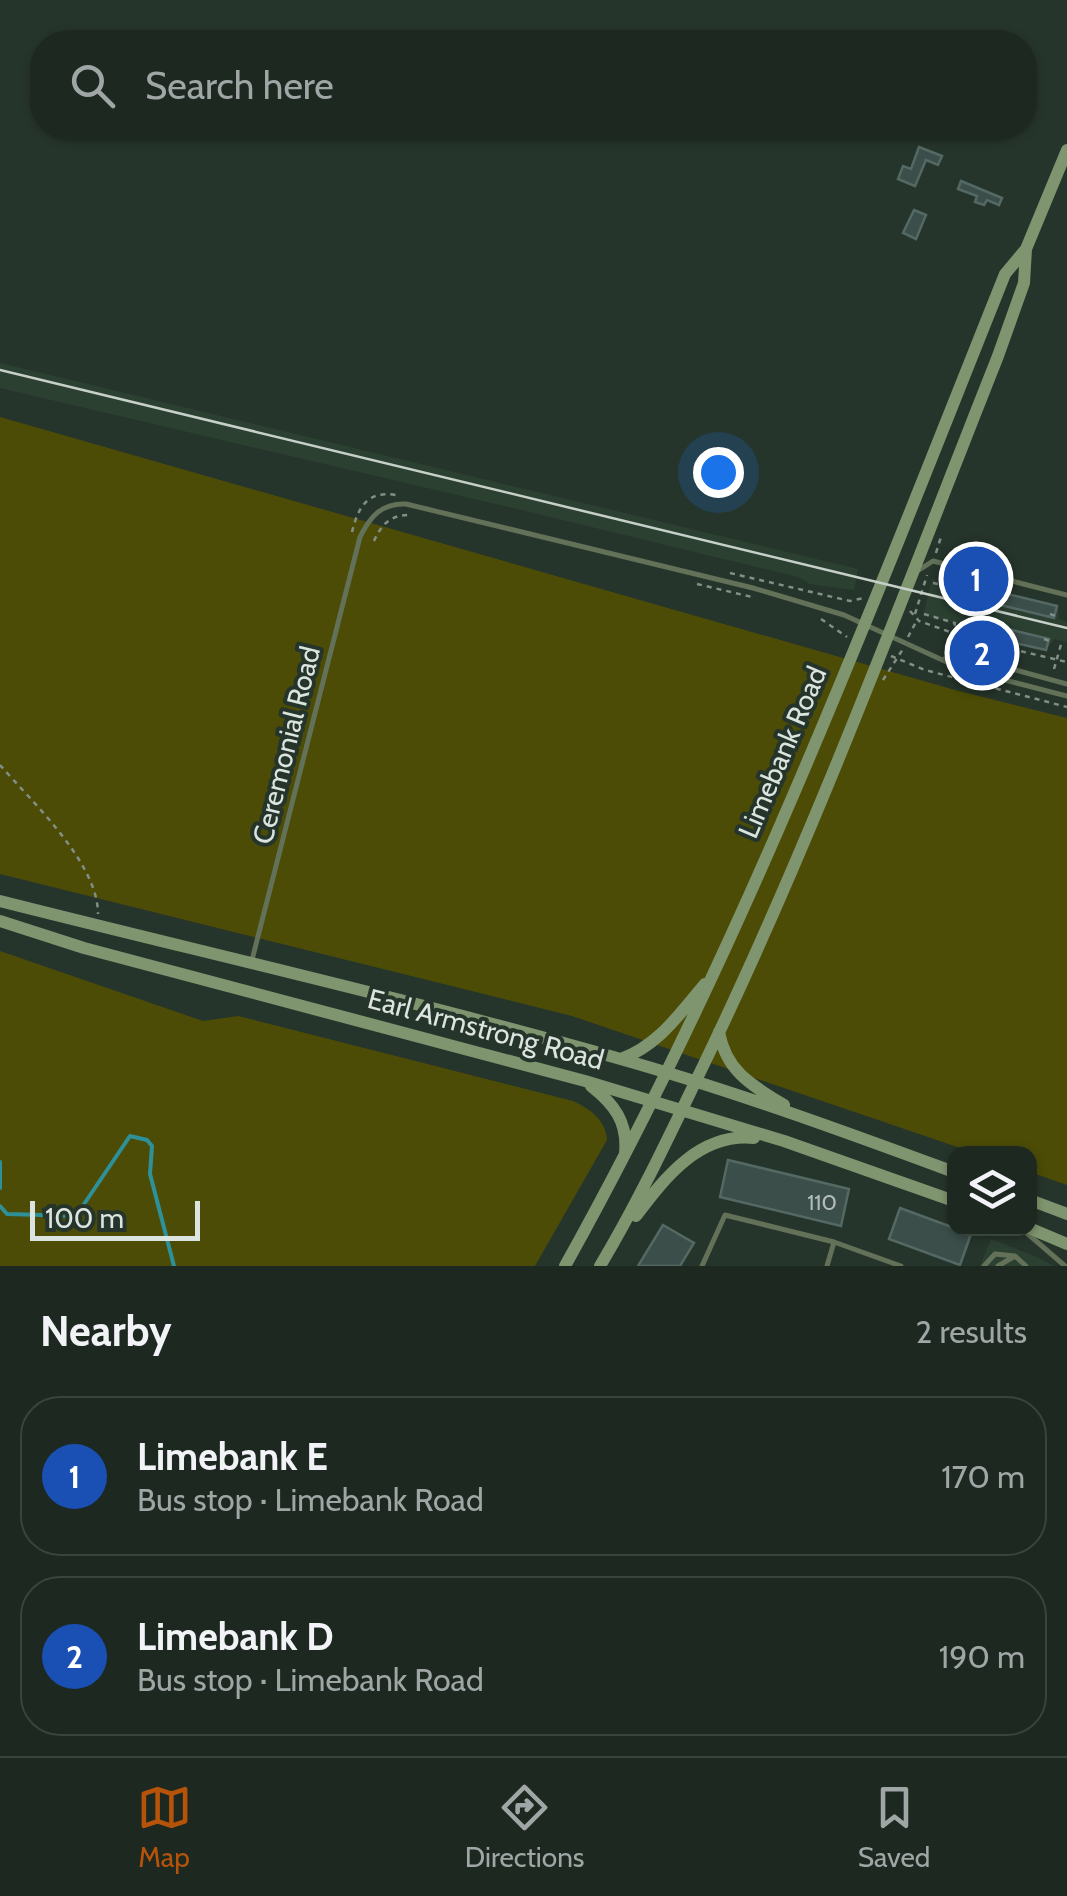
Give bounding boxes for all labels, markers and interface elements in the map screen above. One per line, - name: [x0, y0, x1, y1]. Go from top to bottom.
- search box: [30, 30, 1037, 140]
- icon: search: [65, 58, 120, 113]
- text: Search here: [145, 62, 334, 109]
- your location: [693, 447, 744, 498]
- pin: 1: [944, 542, 1008, 616]
- pin: 2: [950, 616, 1014, 690]
- street label: Ceremonial Road: [245, 643, 327, 847]
- street label: Limebank Road: [731, 661, 833, 843]
- street label: Earl Armstrong Road: [364, 981, 608, 1077]
- map controls: [947, 1146, 1037, 1236]
- button: layers: [947, 1146, 1037, 1236]
- house number: 110: [807, 1189, 837, 1216]
- scale bar: [30, 1196, 200, 1240]
- text: 100 m: [45, 1201, 124, 1235]
- text: Nearby: [40, 1305, 172, 1357]
- text: 2 results: [916, 1312, 1027, 1351]
- text: Limebank E: [137, 1433, 328, 1480]
- text: 1: [69, 1457, 80, 1496]
- text: 170 m: [941, 1457, 1025, 1496]
- text: Bus stop · Limebank Road: [137, 1480, 484, 1519]
- text: Limebank D: [137, 1613, 334, 1660]
- text: 2: [66, 1637, 83, 1676]
- text: 190 m: [939, 1637, 1025, 1676]
- text: Bus stop · Limebank Road: [137, 1660, 484, 1699]
- tab: Map: [137, 1780, 192, 1874]
- tab: Directions: [465, 1780, 584, 1874]
- tab: Saved: [858, 1780, 930, 1874]

